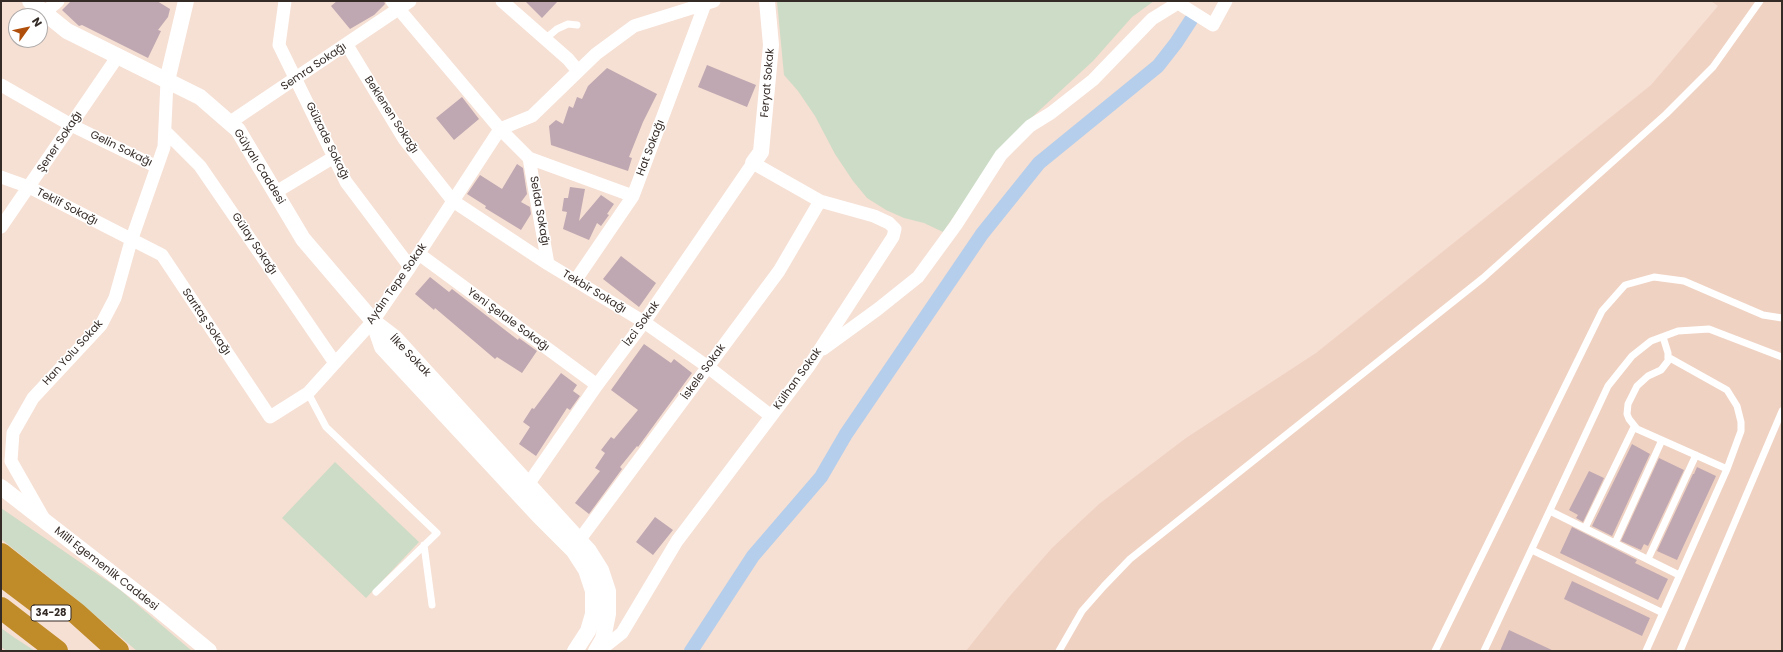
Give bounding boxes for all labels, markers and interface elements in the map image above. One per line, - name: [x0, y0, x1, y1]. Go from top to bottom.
- north arrow: [8, 8, 48, 48]
- text: N: [28, 14, 46, 30]
- street label: Semra Sokağı: [279, 40, 349, 94]
- street label: Feryat Sokak: [758, 48, 778, 118]
- street label: Beklenen Sokağı: [361, 74, 421, 156]
- street label: Gülzade Sokağı: [303, 100, 351, 182]
- street label: Şener Sokağı: [35, 109, 85, 175]
- street label: Hat Sokağı: [634, 118, 668, 178]
- street label: Gülyalı Caddesi: [231, 127, 287, 207]
- street label: Gelin Sokağı: [88, 128, 154, 170]
- street label: Selda Sokağı: [526, 175, 552, 247]
- street label: Teklif Sokağı: [34, 186, 100, 228]
- street label: Gülay Sokağı: [229, 211, 279, 277]
- street label: Aydın Tepe Sokak: [364, 241, 430, 327]
- street label: Tekbir Sokağı: [560, 268, 628, 316]
- street label: Sarıtaş Sokağı: [179, 286, 233, 358]
- street label: Yeni Şelale Sokağı: [464, 286, 552, 354]
- street label: İzci Sokak: [621, 299, 663, 349]
- street label: Han Yolu Sokak: [40, 318, 106, 388]
- street label: İlke Sokak: [387, 332, 433, 380]
- street label: İskele Sokak: [679, 342, 729, 402]
- street label: Külhan Sokak: [771, 346, 825, 412]
- street label: Milli Egemenlik Caddesi: [51, 524, 161, 614]
- road number: 34-28: [31, 605, 71, 621]

